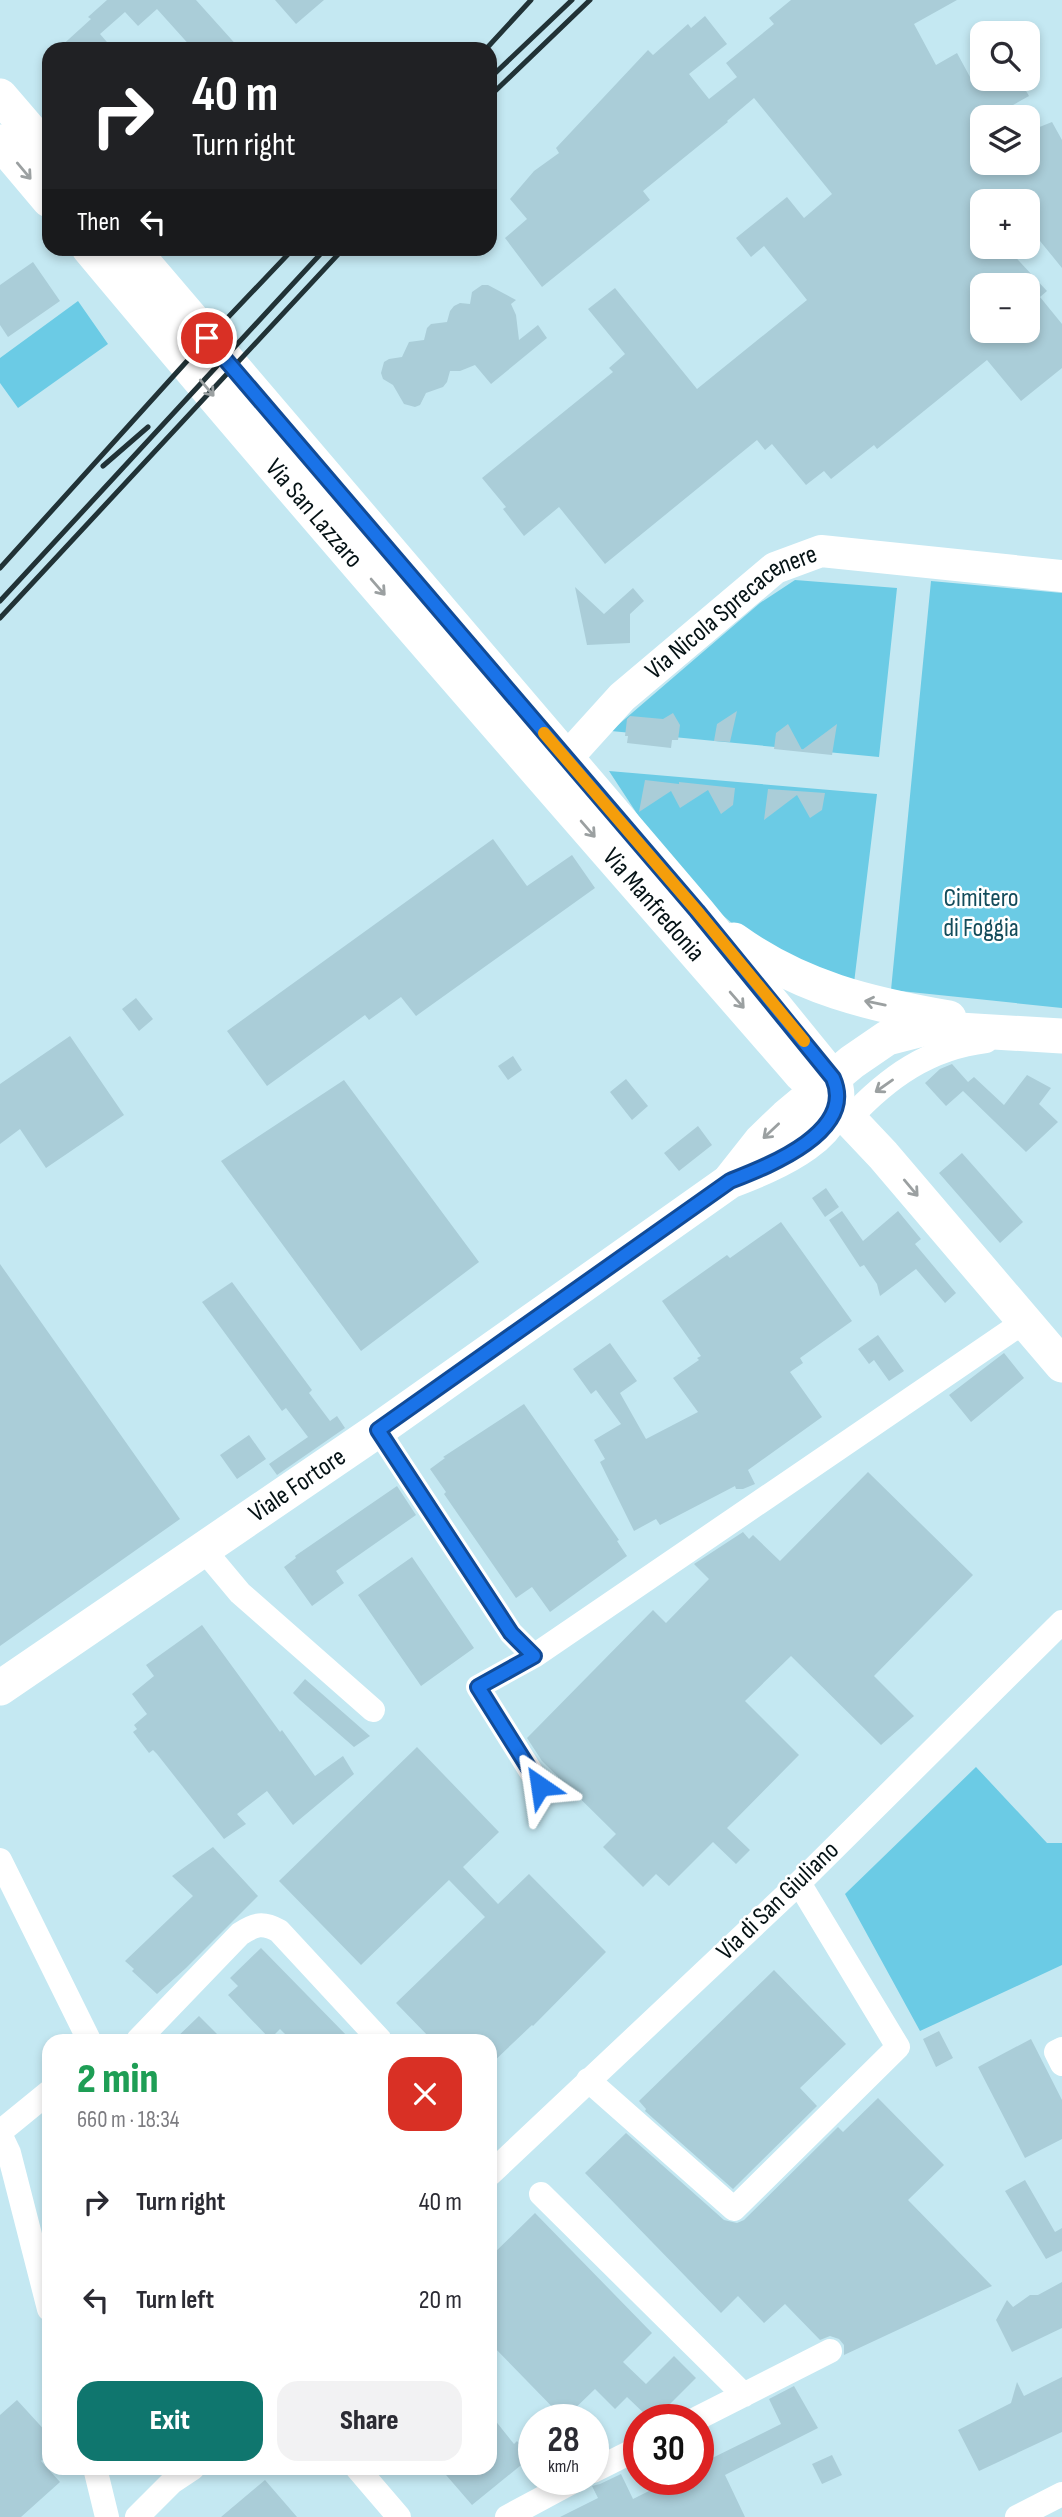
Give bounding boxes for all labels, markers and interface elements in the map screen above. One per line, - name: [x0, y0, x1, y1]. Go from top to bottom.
- map controls: [970, 21, 1040, 343]
- button: search: [970, 21, 1040, 91]
- text: 40 m: [192, 66, 278, 125]
- icon: right: [77, 70, 168, 161]
- button: layers: [970, 105, 1040, 175]
- text: Turn right: [192, 126, 296, 165]
- one-way arrow: [16, 162, 32, 180]
- button: +: [970, 189, 1040, 259]
- icon: left: [134, 203, 172, 241]
- text: Then: [77, 207, 120, 238]
- button: −: [970, 273, 1040, 343]
- pin: [177, 308, 237, 368]
- icon: arrive: [188, 319, 226, 357]
- one-way arrow: [199, 379, 215, 397]
- street label: Via San Lazzaro: [259, 453, 369, 574]
- street label: Via Nicola Sprecacenere: [639, 538, 821, 686]
- one-way arrow: [370, 577, 386, 595]
- one-way arrow: [580, 820, 596, 838]
- street label: Via Manfredonia: [596, 842, 711, 968]
- park label: Cimitero di Foggia: [943, 883, 1019, 944]
- one-way arrow: [729, 991, 745, 1009]
- one-way arrow: [864, 996, 887, 1010]
- one-way arrow: [875, 1079, 894, 1093]
- one-way arrow: [763, 1123, 780, 1140]
- one-way arrow: [903, 1178, 919, 1196]
- street label: Viale Fortore: [243, 1441, 352, 1529]
- position arrow: [503, 1749, 577, 1823]
- street label: Via di San Giuliano: [710, 1835, 846, 1967]
- text: 2 min: [77, 2054, 158, 2105]
- button: close: [388, 2057, 462, 2131]
- text: 660 m · 18:34: [77, 2106, 180, 2134]
- icon: right: [77, 2183, 115, 2221]
- text: Turn right: [136, 2187, 225, 2218]
- text: 40 m: [419, 2187, 462, 2218]
- icon: left: [77, 2281, 115, 2319]
- text: Turn left: [136, 2285, 214, 2316]
- text: 20 m: [419, 2285, 462, 2316]
- button: Exit: [77, 2381, 263, 2461]
- button: Share: [277, 2381, 462, 2461]
- speed limit sign: 30: [623, 2404, 714, 2495]
- text: 28: [548, 2419, 579, 2462]
- text: km/h: [548, 2456, 579, 2477]

